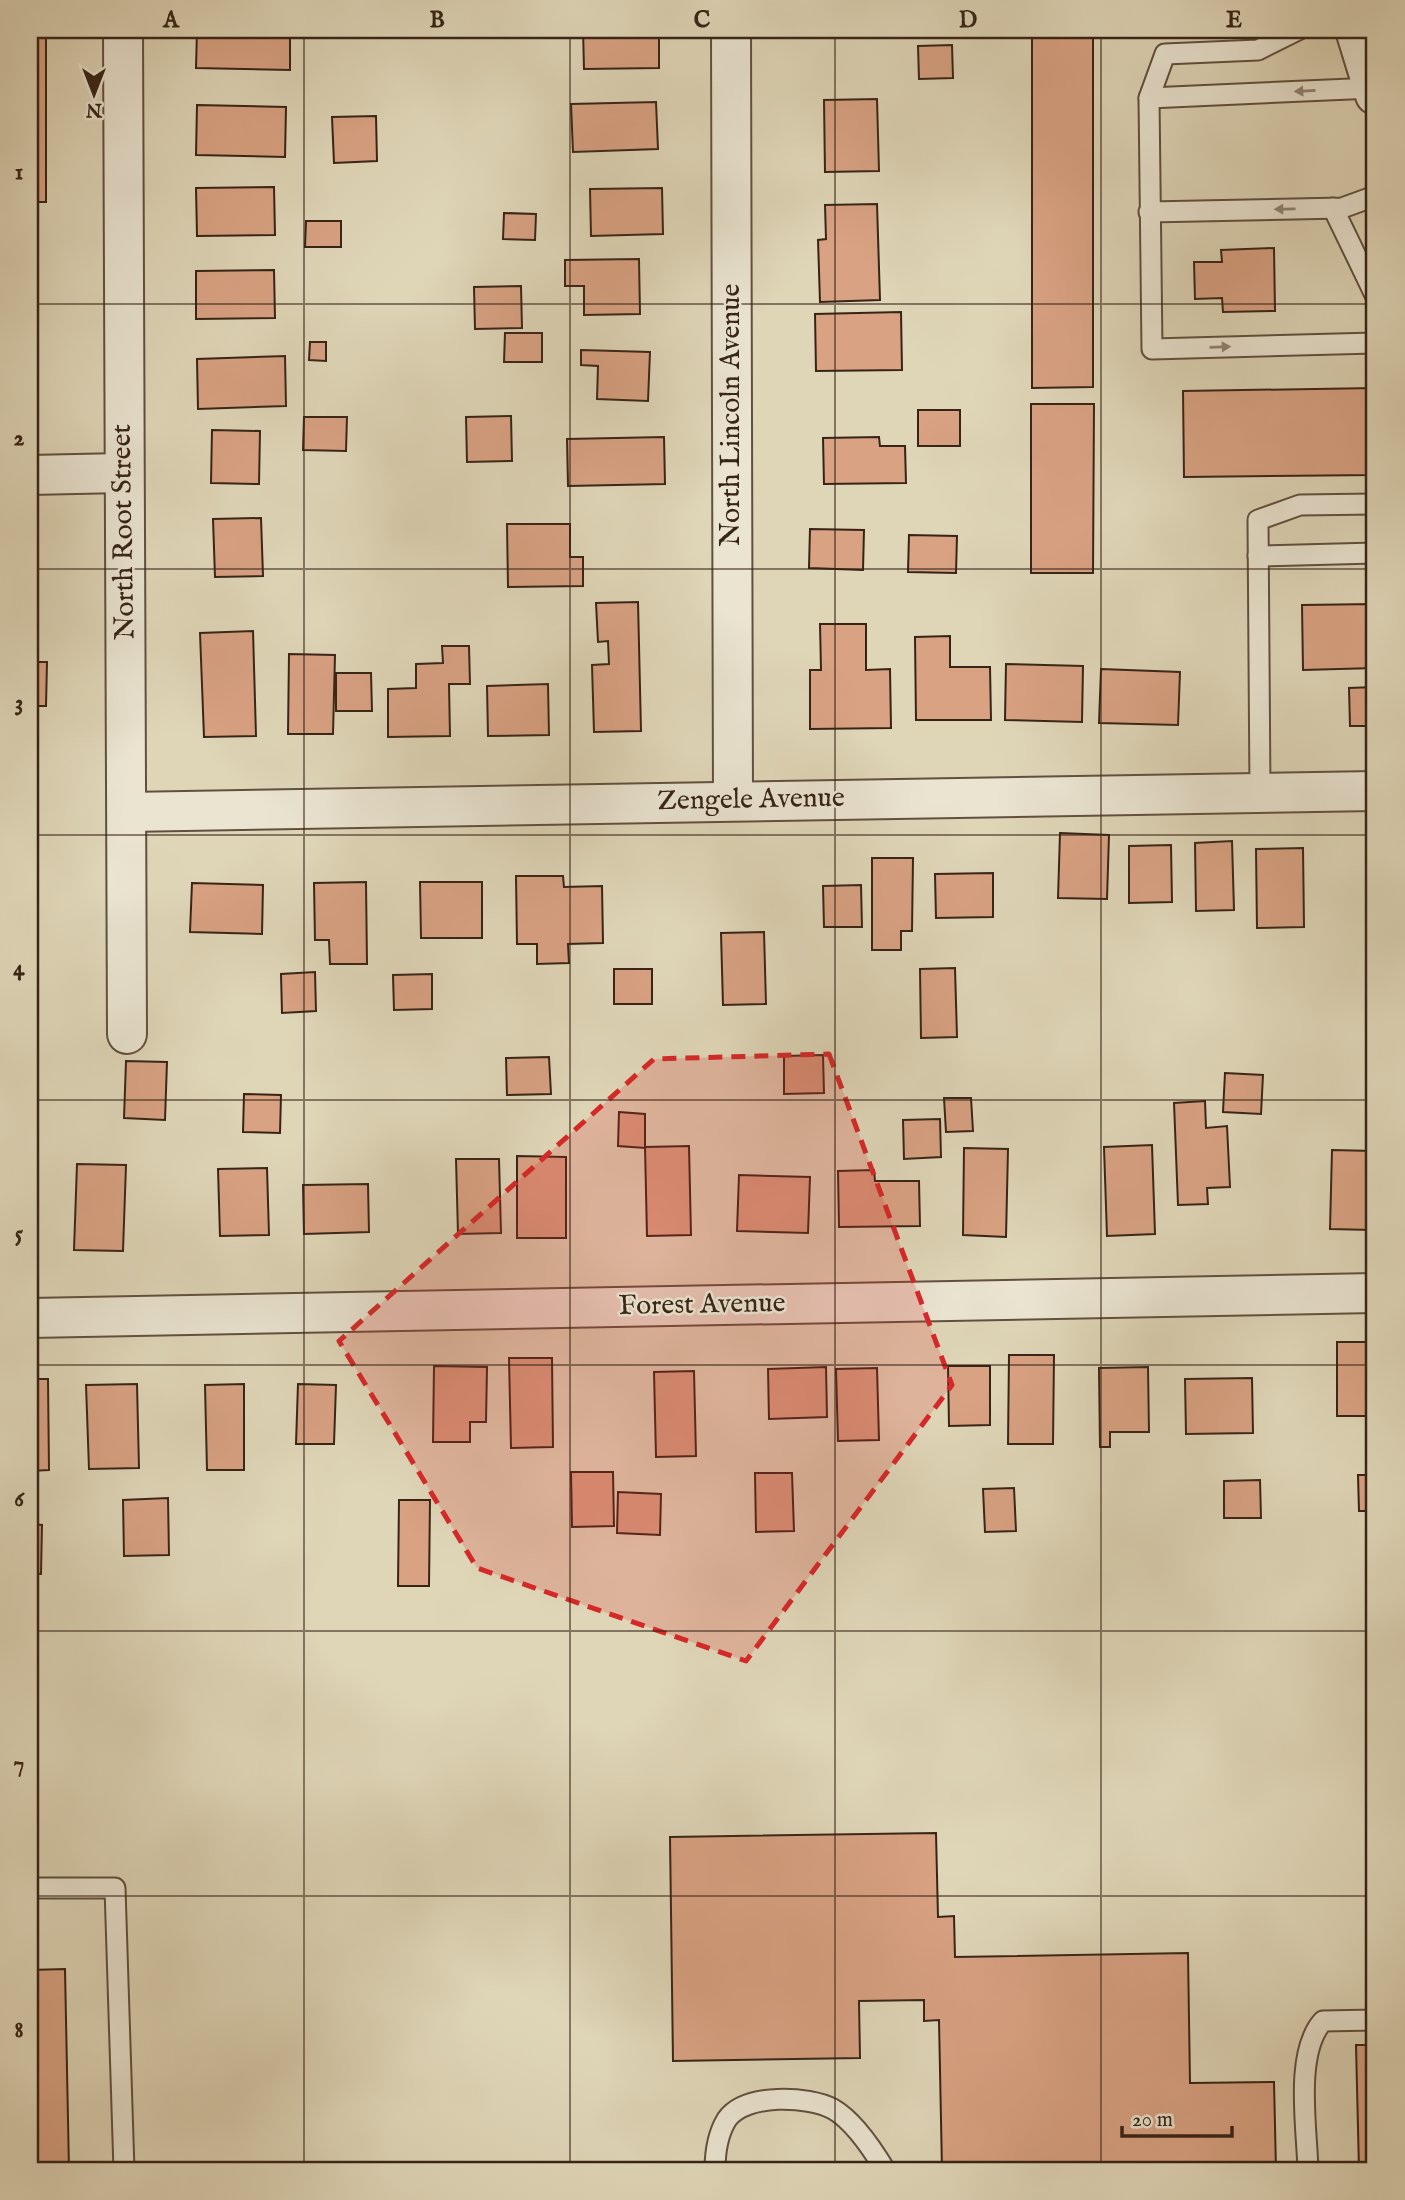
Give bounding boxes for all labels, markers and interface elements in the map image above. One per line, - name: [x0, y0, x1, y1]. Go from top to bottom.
- text: A: [162, 6, 180, 35]
- text: B: [429, 6, 445, 35]
- text: C: [694, 6, 711, 35]
- text: D: [959, 6, 977, 35]
- text: E: [1226, 6, 1242, 35]
- north arrow: [60, 60, 130, 130]
- one-way arrow: [1293, 85, 1315, 96]
- text: N: [85, 97, 103, 121]
- text: 1: [15, 158, 23, 187]
- one-way arrow: [1273, 204, 1295, 215]
- street label: North Lincoln Avenue: [714, 283, 749, 546]
- one-way arrow: [1210, 341, 1232, 353]
- street label: North Root Street: [105, 423, 143, 640]
- text: 2: [14, 424, 25, 453]
- text: 3: [15, 689, 23, 718]
- street label: Zengele Avenue: [657, 781, 845, 819]
- text: 4: [13, 954, 25, 983]
- text: 5: [15, 1220, 24, 1249]
- street label: Forest Avenue: [618, 1286, 786, 1324]
- text: 6: [14, 1485, 25, 1514]
- text: 7: [14, 1750, 24, 1779]
- text: 8: [14, 2016, 24, 2045]
- scale bar: [1122, 2095, 1232, 2139]
- text: 20 m: [1132, 2107, 1173, 2134]

